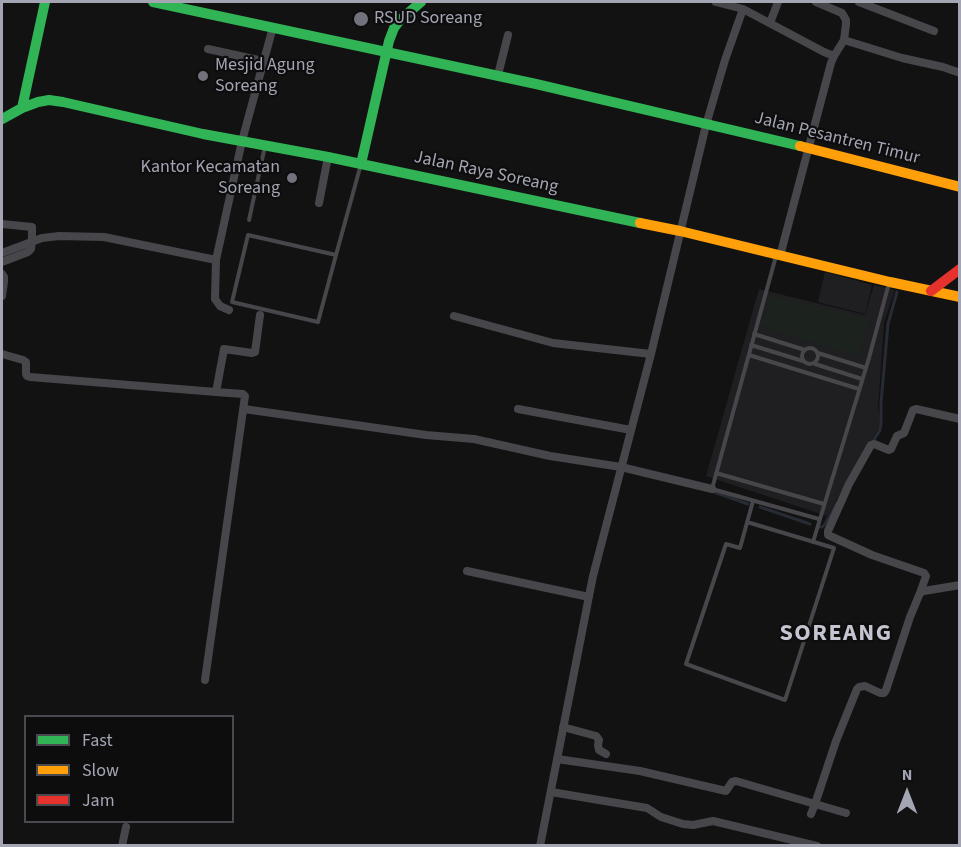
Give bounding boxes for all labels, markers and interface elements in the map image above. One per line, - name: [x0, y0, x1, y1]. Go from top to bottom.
- place label: RSUD Soreang: [374, 8, 482, 30]
- marker: RSUD Soreang: [352, 10, 370, 28]
- place label: Mesjid Agung Soreang: [215, 55, 315, 98]
- marker: Mesjid Agung Soreang: [196, 69, 210, 83]
- street label: Jalan Pesantren Timur: [752, 108, 922, 170]
- street label: Jalan Raya Soreang: [412, 147, 560, 199]
- place label: Kantor Kecamatan Soreang: [141, 157, 280, 200]
- marker: Kantor Kecamatan Soreang: [285, 171, 299, 185]
- district label: SOREANG: [779, 621, 893, 649]
- legend: [24, 715, 234, 823]
- text: Fast: [82, 728, 113, 753]
- text: Slow: [82, 758, 119, 783]
- north arrow: [877, 763, 937, 823]
- text: N: [902, 764, 912, 786]
- text: Jam: [82, 788, 115, 813]

